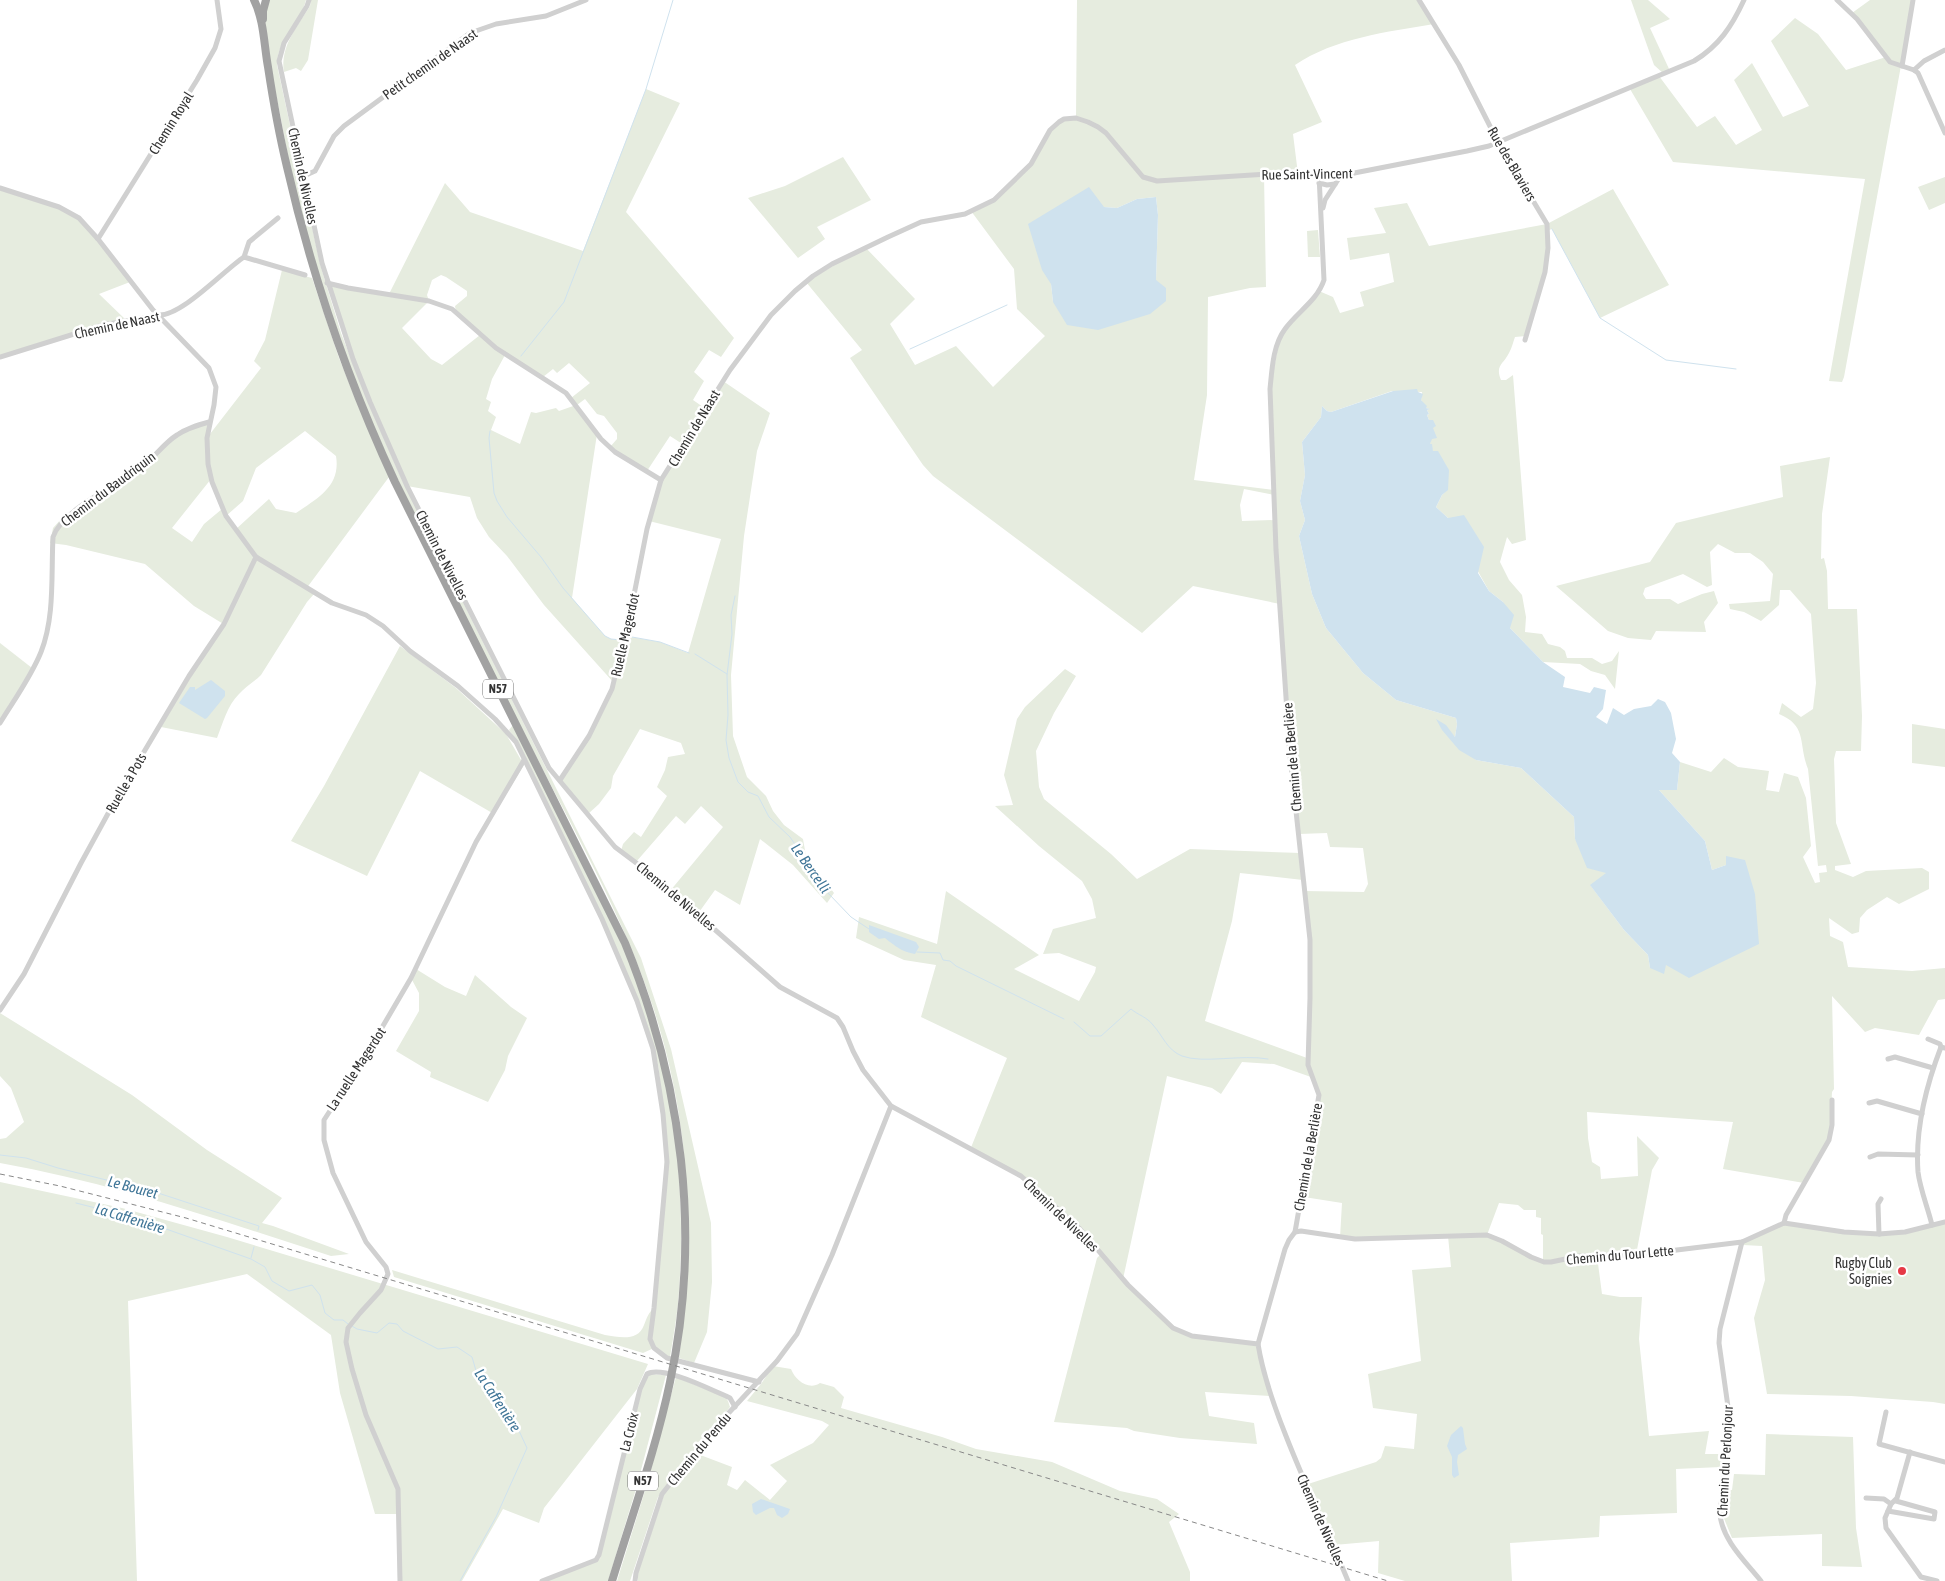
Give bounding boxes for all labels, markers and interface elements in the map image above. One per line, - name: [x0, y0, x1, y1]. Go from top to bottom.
- street label: Petit chemin de Naast: [380, 25, 480, 103]
- street label: Chemin Royal: [145, 89, 197, 157]
- street label: Rue des Blaviers: [1484, 124, 1540, 204]
- street label: Chemin de Nivelles: [285, 126, 321, 226]
- street label: Rue Saint-Vincent: [1261, 165, 1353, 183]
- street label: Chemin de Naast: [73, 308, 161, 342]
- street label: Chemin de Naast: [665, 387, 723, 469]
- street label: Chemin du Baudriquin: [58, 448, 158, 530]
- street label: Chemin de Nivelles: [413, 508, 471, 603]
- street label: Ruelle Magerdot: [608, 592, 642, 678]
- road number: N57: [483, 680, 513, 699]
- street label: Chemin de la Berlière: [1279, 702, 1305, 812]
- street label: Ruelle à Pots: [102, 750, 150, 816]
- water label: Le Bercelli: [788, 840, 834, 896]
- street label: Chemin de Nivelles: [633, 858, 719, 934]
- street label: La ruelle Magerdot: [323, 1024, 389, 1114]
- street label: Chemin de la Berlière: [1291, 1102, 1325, 1212]
- water label: Le Bouret: [106, 1172, 161, 1202]
- street label: Chemin de Nivelles: [1020, 1175, 1102, 1255]
- water label: La Caffenière: [93, 1199, 167, 1237]
- street label: Chemin du Tour Lette: [1566, 1242, 1674, 1268]
- place label: Rugby Club Soignies: [1835, 1255, 1892, 1287]
- marker: Rugby Club Soignies: [1896, 1265, 1908, 1277]
- water label: La Caffenière: [471, 1365, 525, 1435]
- street label: Chemin du Perlonjour: [1714, 1404, 1736, 1517]
- street label: Chemin du Pendu: [664, 1409, 734, 1489]
- street label: La Croix: [616, 1410, 642, 1453]
- road number: N57: [628, 1472, 658, 1490]
- street label: Chemin de Nivelles: [1294, 1472, 1348, 1568]

